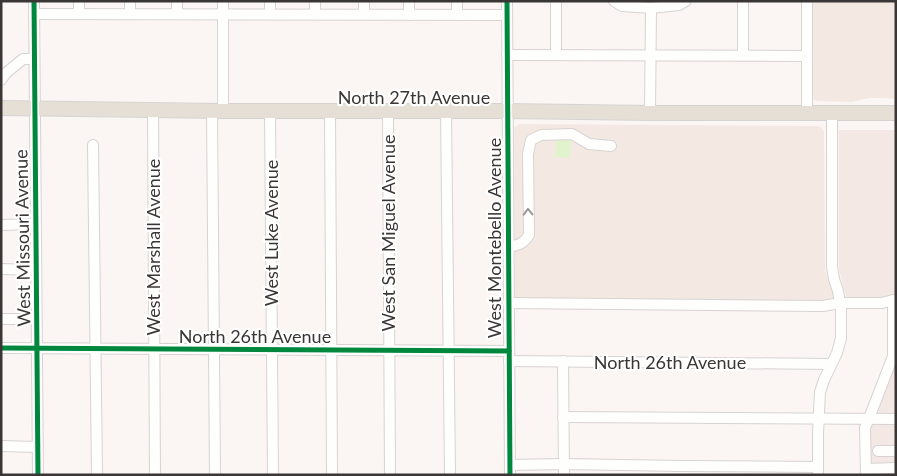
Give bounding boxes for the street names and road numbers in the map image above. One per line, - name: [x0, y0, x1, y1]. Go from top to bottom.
- street label: North 27th Avenue: [338, 86, 490, 108]
- street label: West San Miguel Avenue: [377, 135, 399, 331]
- street label: West Montebello Avenue: [483, 138, 505, 338]
- street label: West Missouri Avenue: [9, 149, 35, 327]
- street label: West Marshall Avenue: [142, 159, 164, 335]
- street label: West Luke Avenue: [260, 160, 282, 306]
- street label: North 26th Avenue: [179, 325, 331, 347]
- street label: North 26th Avenue: [594, 351, 746, 373]

